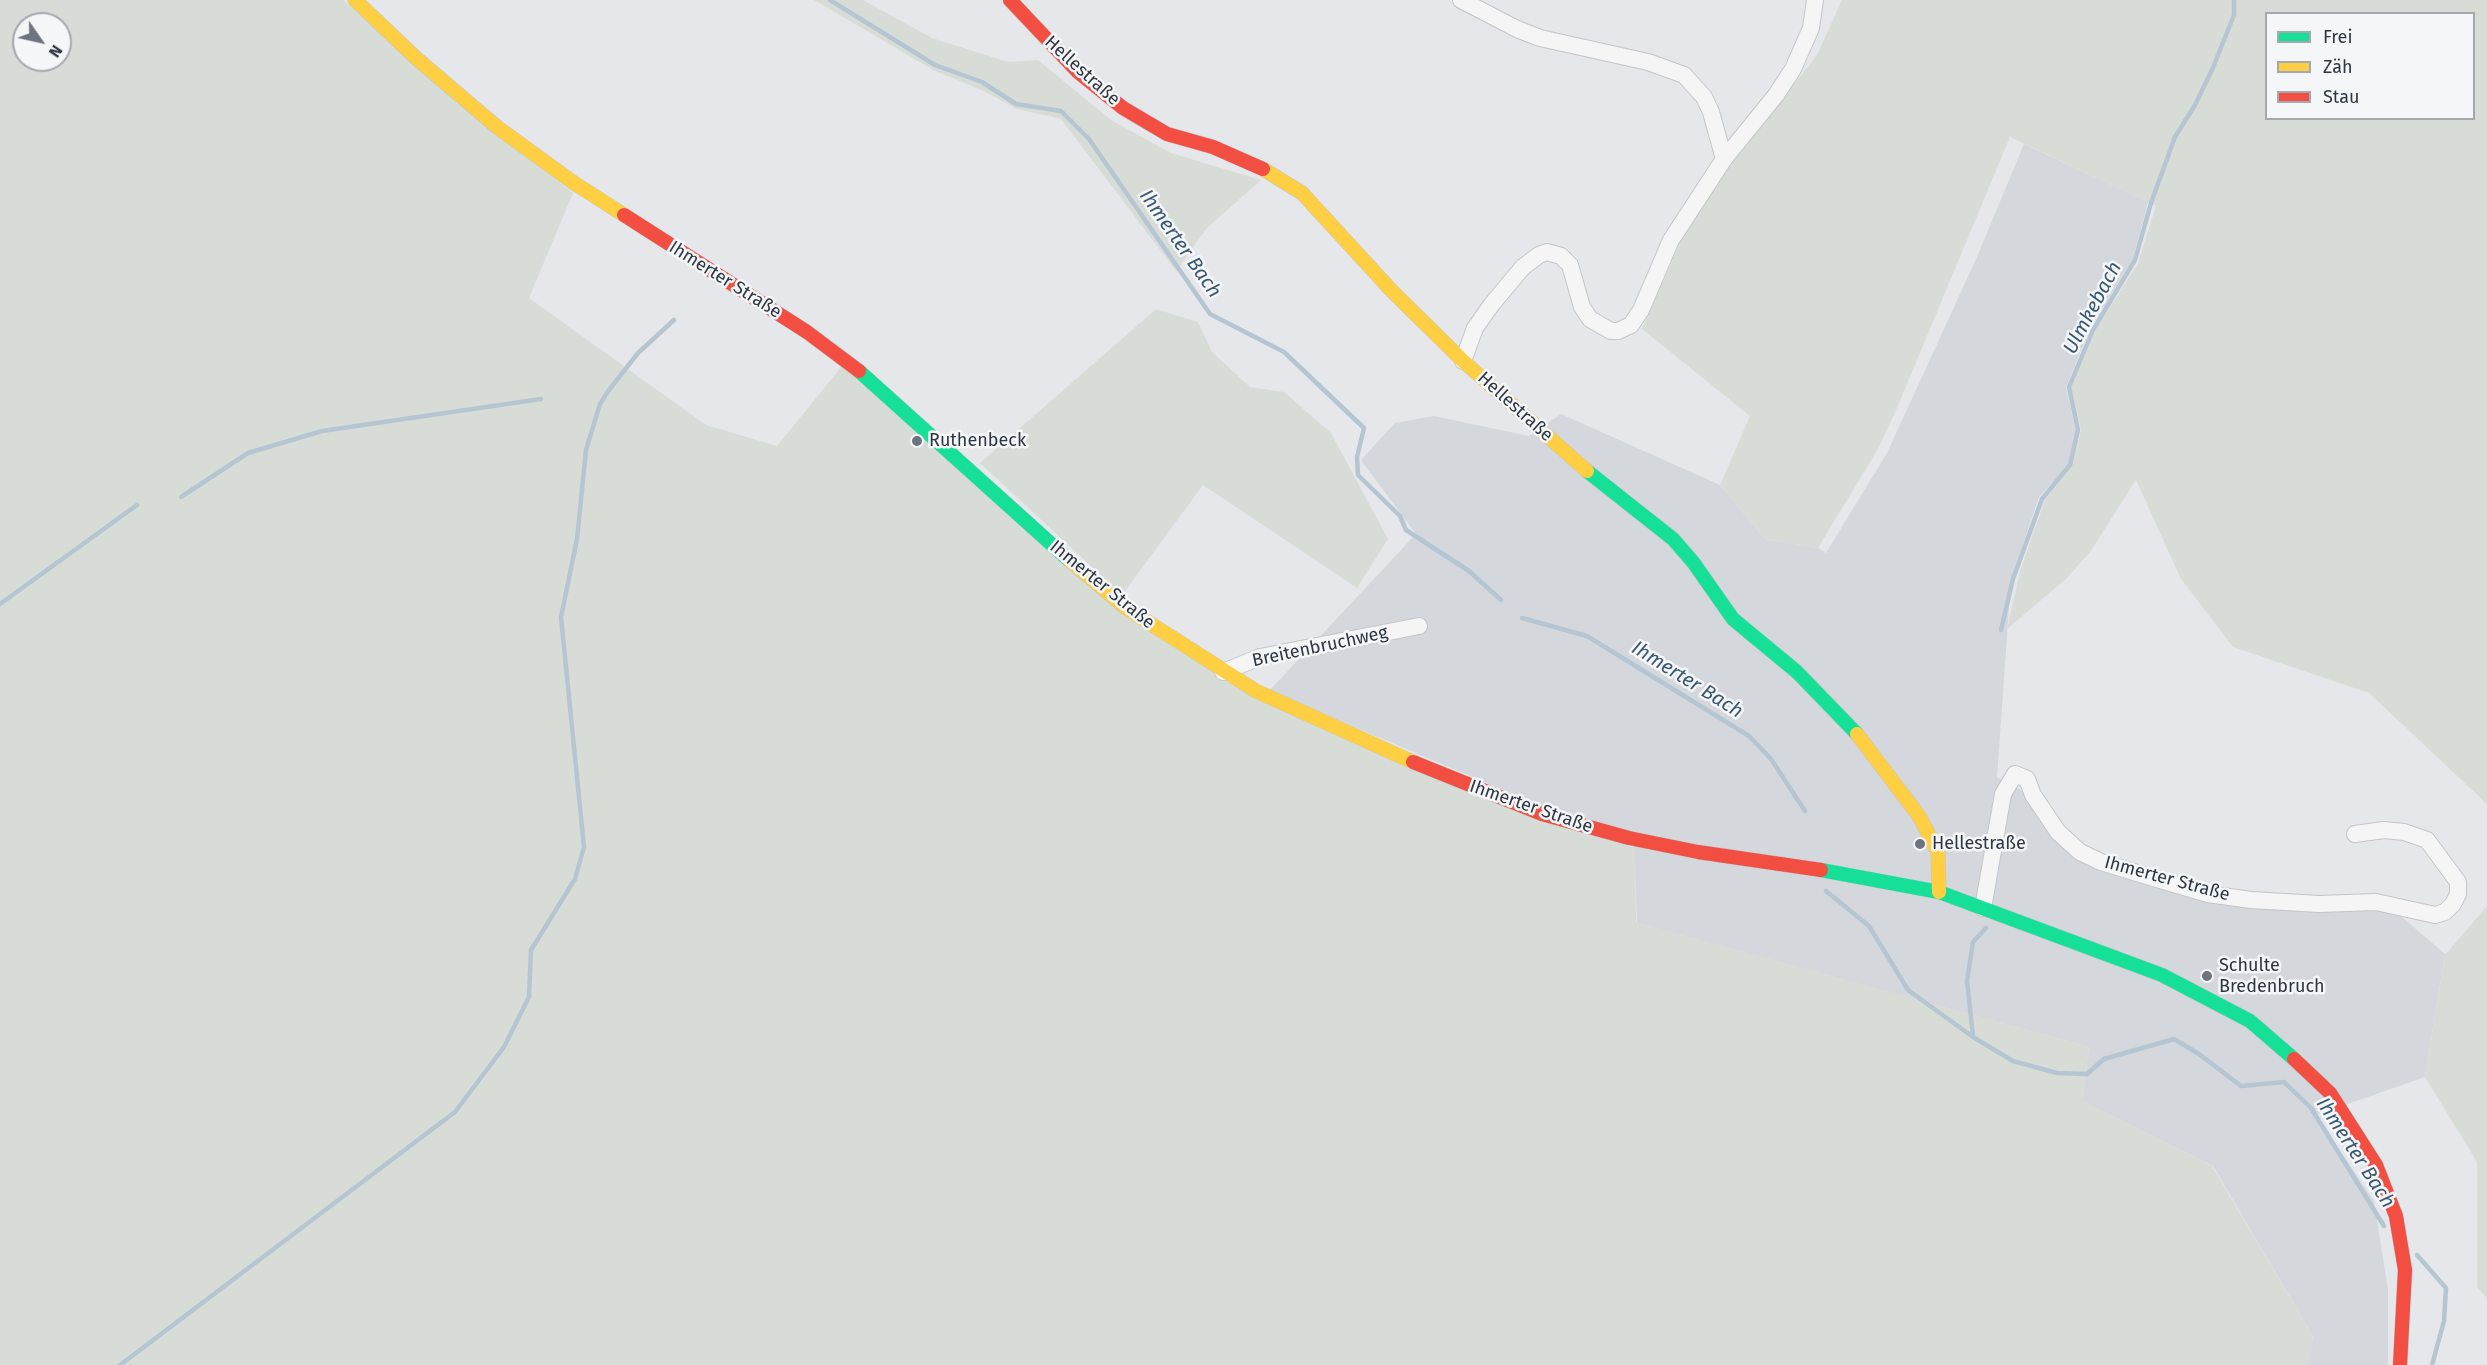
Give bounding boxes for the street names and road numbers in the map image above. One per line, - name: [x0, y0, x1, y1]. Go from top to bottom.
- street label: Hellestraße: [1040, 32, 1124, 110]
- street label: Ihmerter Straße: [665, 237, 785, 323]
- street label: Hellestraße: [1473, 368, 1557, 446]
- street label: Ihmerter Straße: [1045, 536, 1159, 634]
- street label: Breitenbruchweg: [1250, 622, 1390, 672]
- street label: Ihmerter Straße: [1467, 776, 1595, 838]
- street label: Ihmerter Straße: [2102, 852, 2232, 906]

